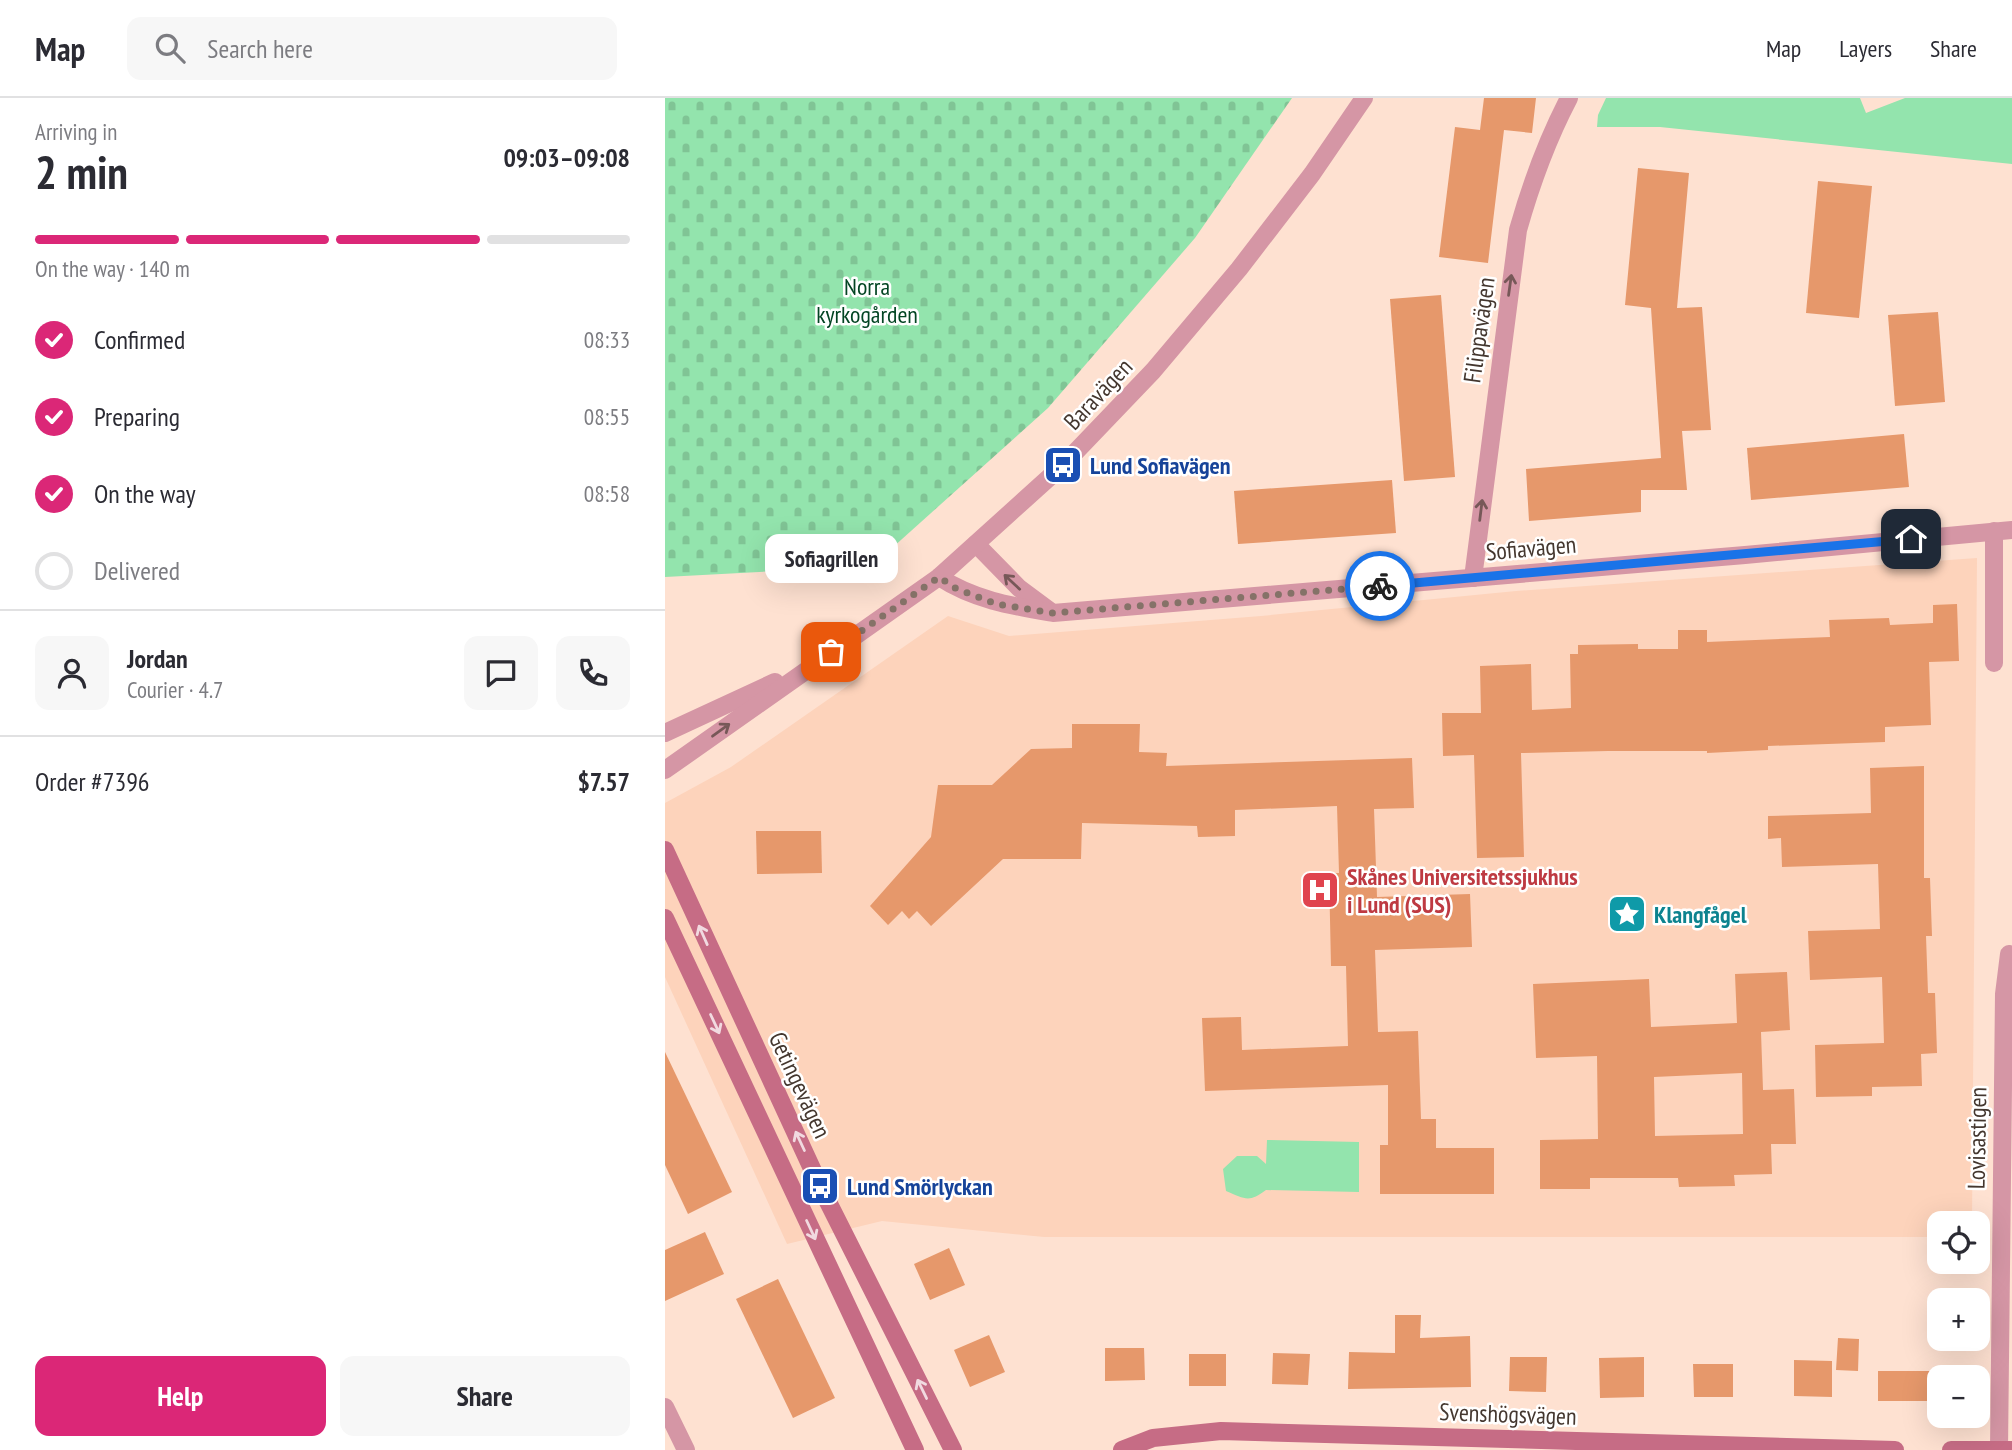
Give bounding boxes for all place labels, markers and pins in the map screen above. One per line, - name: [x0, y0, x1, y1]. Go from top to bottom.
- bus stop icon: Lund Sofiavägen: [1042, 444, 1084, 486]
- place label: Lund Sofiavägen: [1090, 450, 1231, 481]
- pin: [1881, 509, 1941, 569]
- callout: Sofiagrillen: [765, 533, 897, 582]
- pin: [801, 622, 861, 682]
- place label: Skånes Universitetssjukhus i Lund (SUS): [1347, 861, 1578, 920]
- hospital icon: Skånes Universitetssjukhus i Lund (SUS): [1299, 869, 1341, 911]
- place icon: Klangfågel: [1606, 893, 1648, 935]
- place label: Klangfågel: [1654, 899, 1747, 930]
- bus stop icon: Lund Smörlyckan: [799, 1165, 841, 1207]
- place label: Lund Smörlyckan: [847, 1171, 993, 1202]

